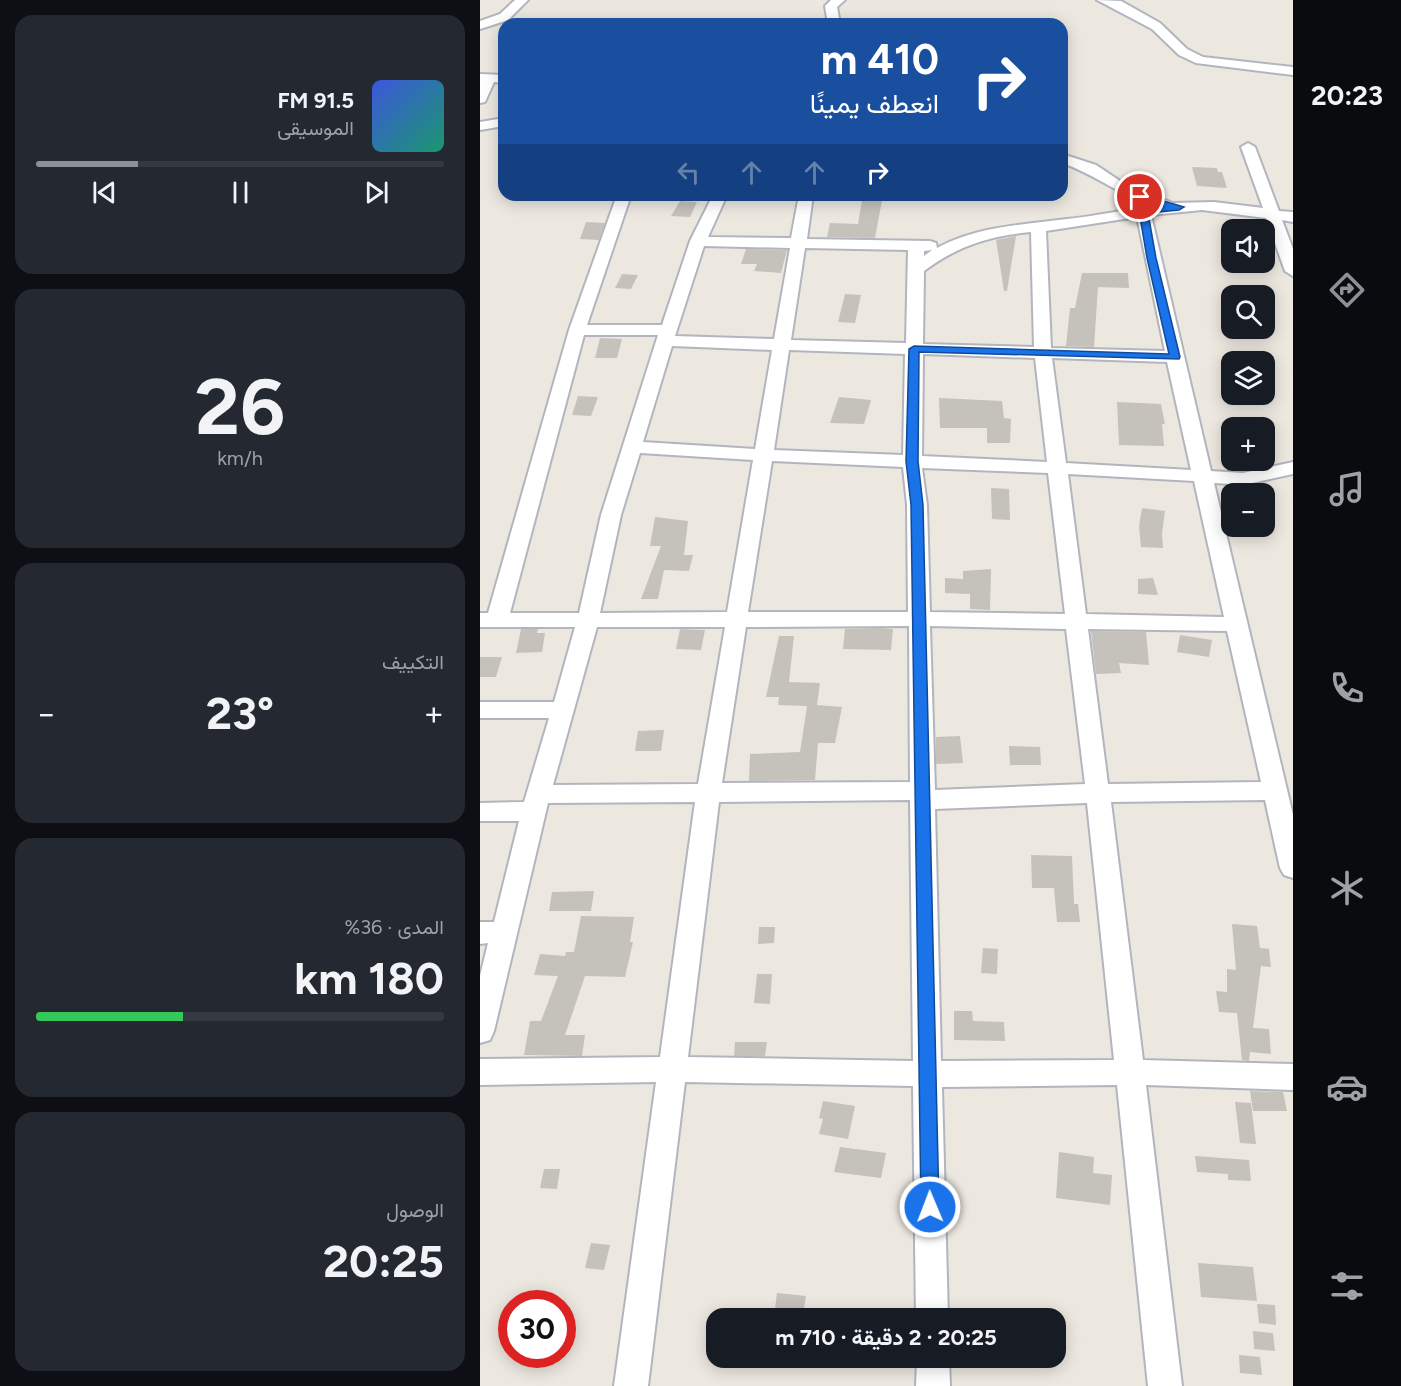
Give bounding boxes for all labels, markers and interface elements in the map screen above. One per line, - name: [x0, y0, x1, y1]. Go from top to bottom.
- text: 410 m: [821, 34, 939, 85]
- icon: right: [960, 42, 1038, 120]
- text: 20:23: [1311, 79, 1383, 112]
- text: 91.5 FM: [277, 87, 354, 114]
- text: انعطف يمينًا: [810, 87, 939, 120]
- text: الموسيقى: [277, 116, 354, 140]
- icon: left: [672, 156, 705, 189]
- icon: ahead: [735, 156, 768, 189]
- icon: ahead: [798, 156, 831, 189]
- icon: right: [861, 156, 894, 189]
- pin: [1114, 171, 1165, 222]
- icon: previous: [88, 176, 121, 209]
- icon: pause: [224, 176, 257, 209]
- icon: next: [360, 176, 393, 209]
- icon: arrive: [1123, 180, 1156, 213]
- map controls: [1221, 219, 1275, 537]
- button: sound: [1221, 219, 1275, 273]
- icon: directions: [1326, 269, 1368, 311]
- button: search: [1221, 285, 1275, 339]
- button: layers: [1221, 351, 1275, 405]
- text: 26: [195, 360, 285, 454]
- button: +: [1221, 417, 1275, 471]
- text: km/h: [217, 446, 263, 470]
- icon: music: [1326, 468, 1368, 510]
- button: −: [1221, 483, 1275, 537]
- text: التكييف: [382, 650, 444, 674]
- icon: phone: [1326, 667, 1368, 709]
- text: 23°: [206, 686, 274, 740]
- text: −: [36, 694, 57, 733]
- text: +: [423, 694, 444, 733]
- icon: climate: [1326, 867, 1368, 909]
- text: المدى · 36%: [344, 915, 444, 939]
- text: 180 km: [294, 951, 444, 1005]
- icon: car: [1326, 1066, 1368, 1108]
- position arrow: [898, 1175, 962, 1239]
- text: الوصول: [386, 1198, 444, 1222]
- text: 20:25: [323, 1234, 444, 1288]
- icon: filters: [1326, 1265, 1368, 1307]
- speed limit sign: 30: [498, 1290, 576, 1368]
- text: 20:25 · 2 دقيقة · 710 m: [775, 1324, 997, 1351]

